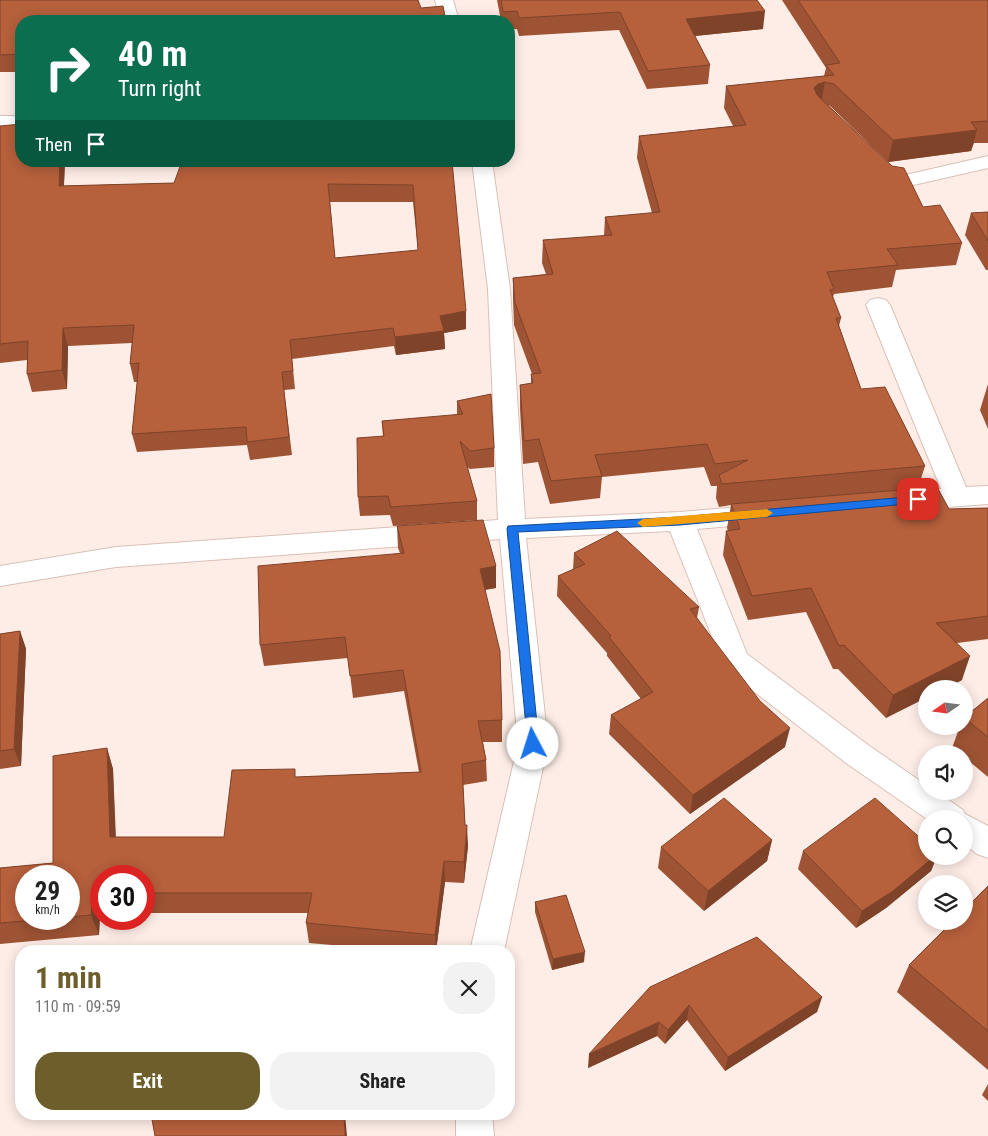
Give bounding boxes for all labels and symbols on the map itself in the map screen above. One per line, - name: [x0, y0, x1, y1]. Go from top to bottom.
- pin: [897, 478, 939, 520]
- north arrow: [918, 680, 972, 735]
- position arrow: [506, 717, 558, 769]
- speed limit sign: 30: [90, 865, 155, 930]

